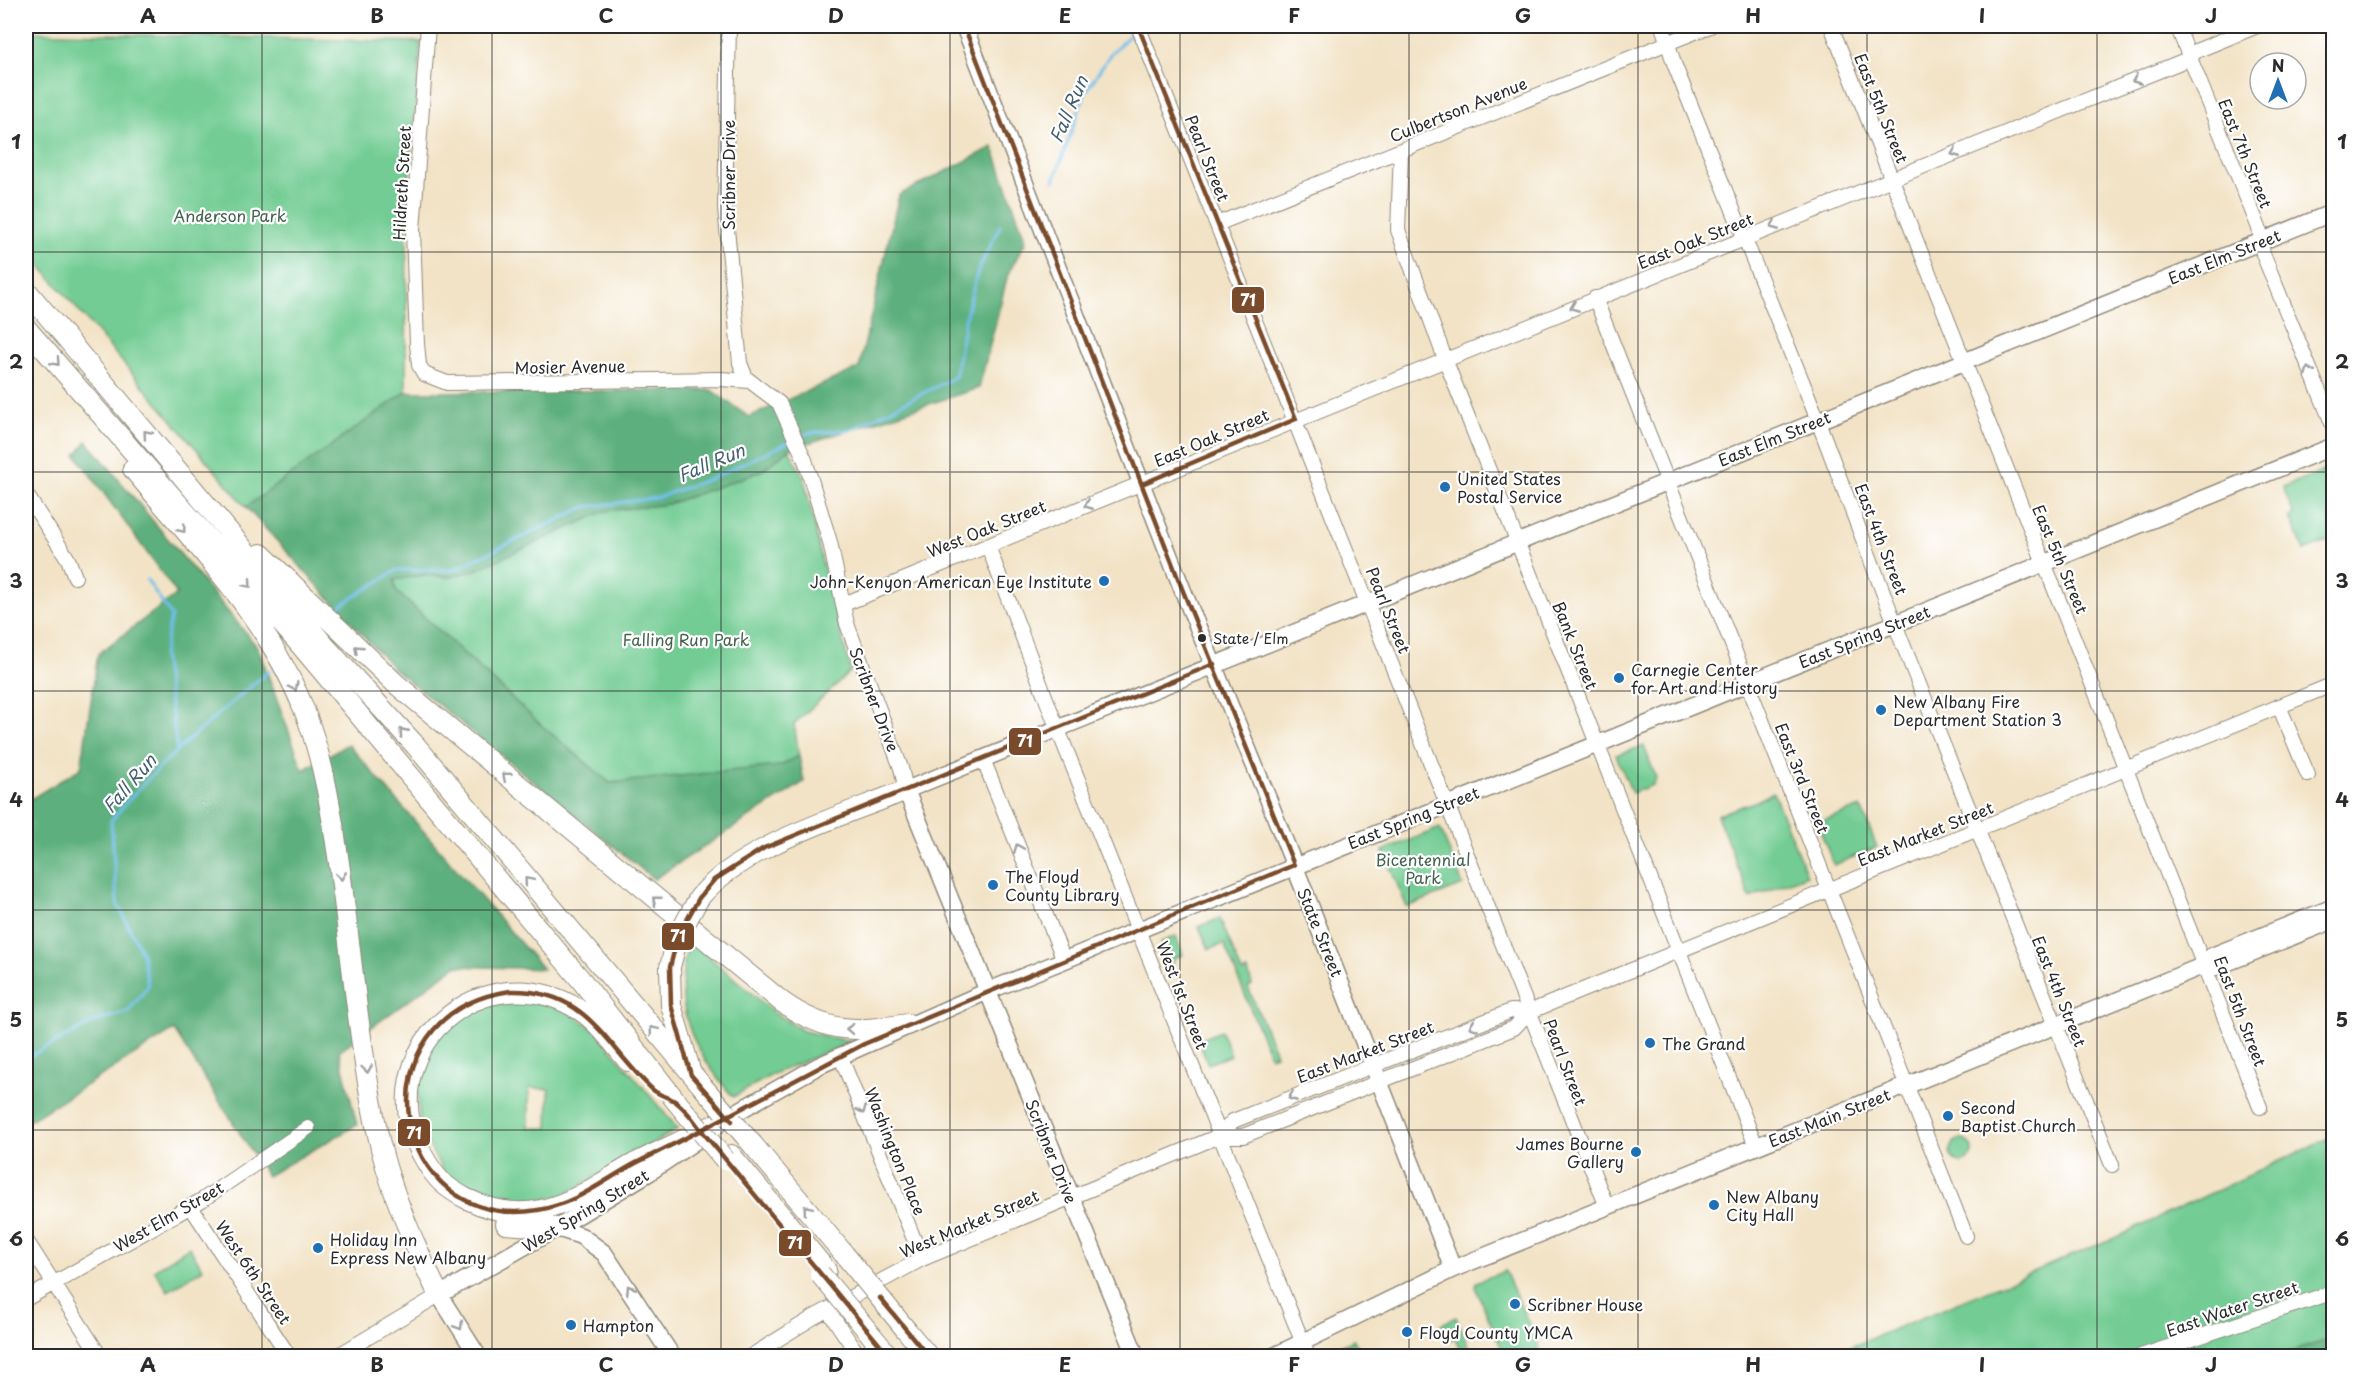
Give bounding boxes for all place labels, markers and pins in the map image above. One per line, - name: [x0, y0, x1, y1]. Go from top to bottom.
- place label: United States Postal Service: [1457, 466, 1562, 508]
- marker: United States Postal Service: [1438, 480, 1452, 494]
- place label: John-Kenyon American Eye Institute: [810, 569, 1092, 593]
- marker: John-Kenyon American Eye Institute: [1097, 574, 1111, 588]
- place label: State / Elm: [1213, 628, 1288, 649]
- marker: State / Elm: [1196, 632, 1208, 644]
- place label: Carnegie Center for Art and History: [1631, 657, 1778, 699]
- marker: Carnegie Center for Art and History: [1612, 671, 1626, 685]
- place label: New Albany Fire Department Station 3: [1893, 689, 2062, 731]
- marker: New Albany Fire Department Station 3: [1874, 703, 1888, 717]
- place label: The Floyd County Library: [1005, 864, 1120, 906]
- marker: The Floyd County Library: [986, 878, 1000, 892]
- place label: The Grand: [1662, 1031, 1745, 1055]
- marker: The Grand: [1643, 1036, 1657, 1050]
- place label: Second Baptist Church: [1960, 1095, 2076, 1137]
- marker: Second Baptist Church: [1941, 1109, 1955, 1123]
- place label: James Bourne Gallery: [1516, 1131, 1624, 1173]
- marker: James Bourne Gallery: [1629, 1145, 1643, 1159]
- place label: New Albany City Hall: [1726, 1184, 1819, 1226]
- marker: New Albany City Hall: [1707, 1198, 1721, 1212]
- place label: Holiday Inn Express New Albany: [330, 1227, 486, 1269]
- marker: Holiday Inn Express New Albany: [311, 1241, 325, 1255]
- place label: Scribner House: [1527, 1292, 1644, 1316]
- marker: Scribner House: [1508, 1297, 1522, 1311]
- place label: Hampton: [583, 1313, 654, 1337]
- marker: Hampton: [564, 1318, 578, 1332]
- place label: Floyd County YMCA: [1419, 1320, 1573, 1344]
- marker: Floyd County YMCA: [1400, 1325, 1414, 1339]

